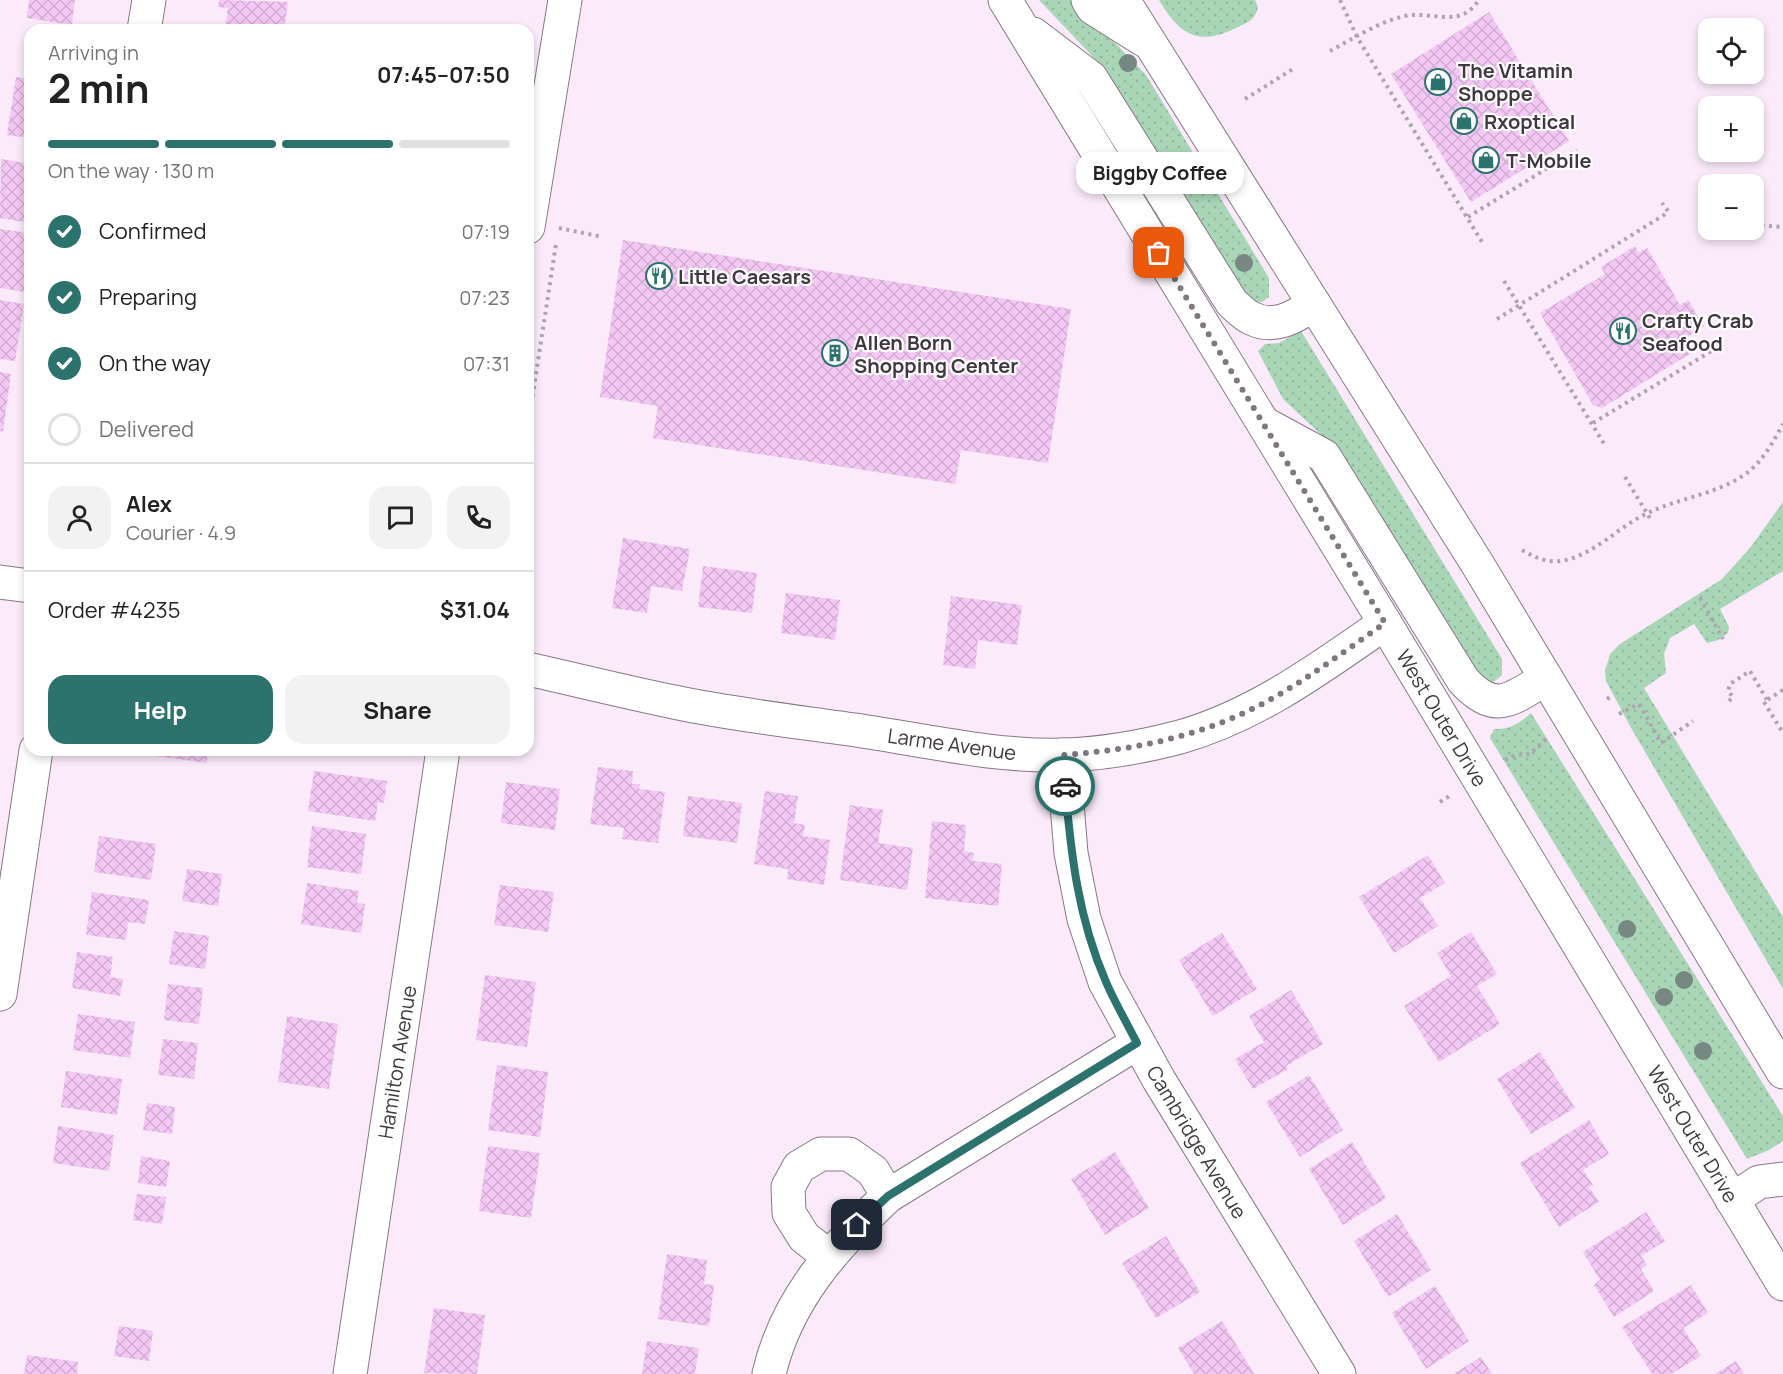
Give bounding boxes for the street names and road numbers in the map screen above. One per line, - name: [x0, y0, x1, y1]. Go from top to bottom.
- street label: West Outer Drive: [1390, 644, 1494, 792]
- street label: Larme Avenue: [886, 722, 1018, 766]
- street label: Hamilton Avenue: [372, 983, 422, 1141]
- street label: Cambridge Avenue: [1141, 1060, 1253, 1224]
- street label: West Outer Drive: [1641, 1060, 1745, 1208]

